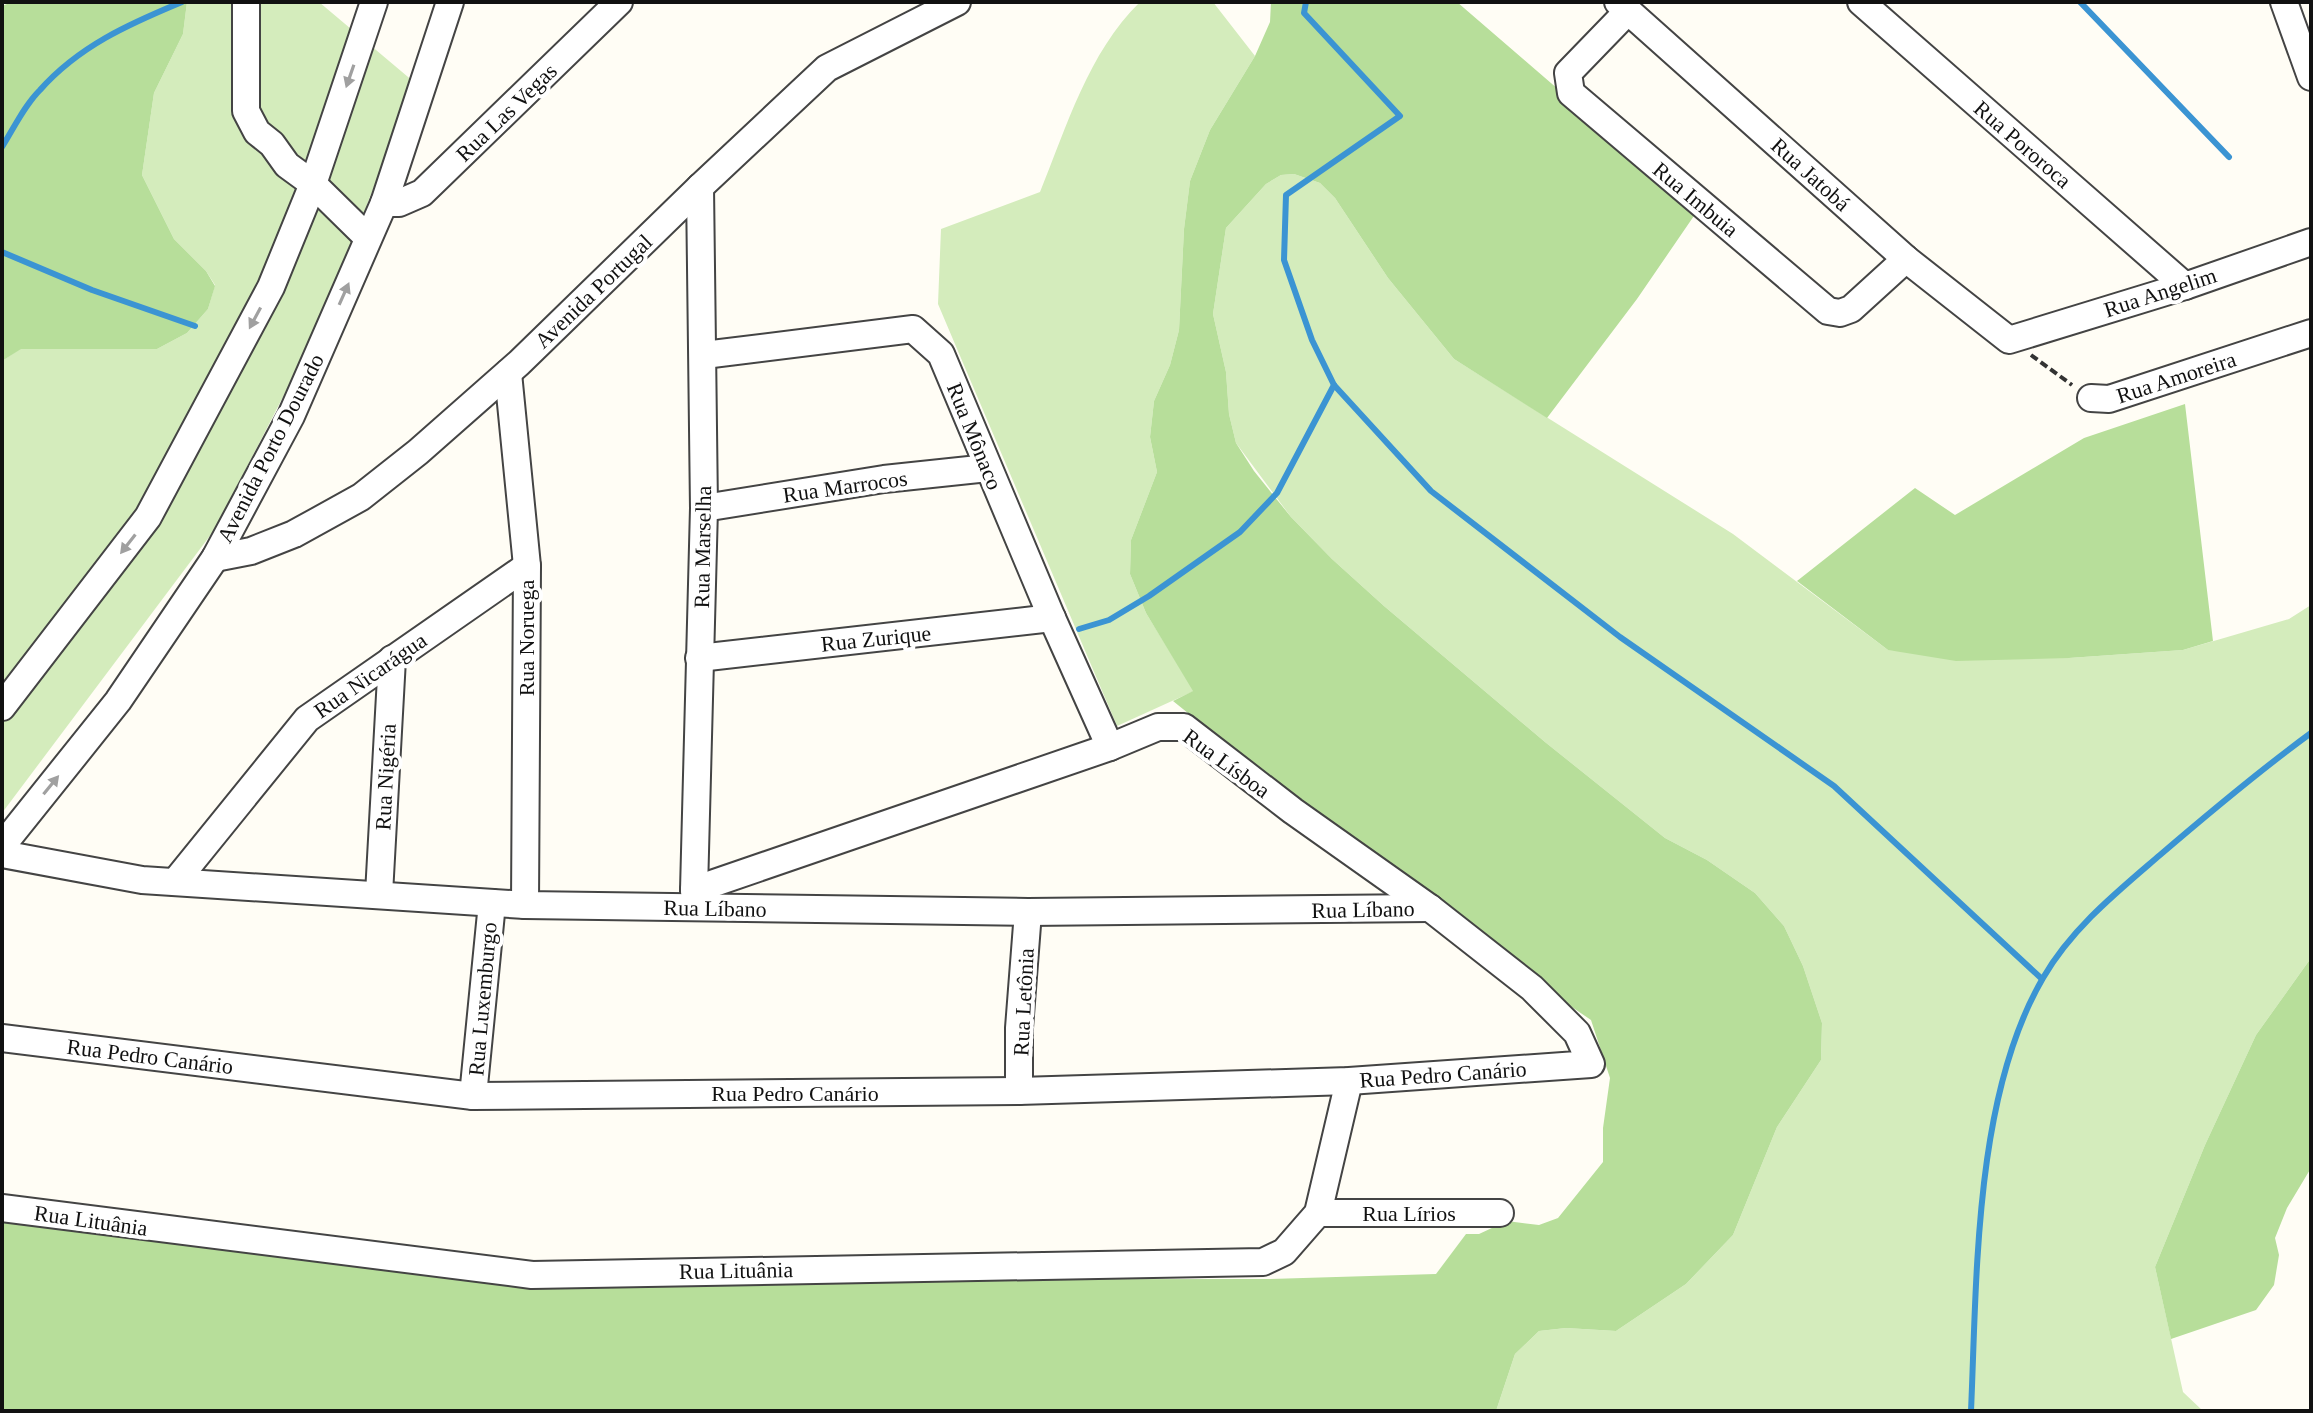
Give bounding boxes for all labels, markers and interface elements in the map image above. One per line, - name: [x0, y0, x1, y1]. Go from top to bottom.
- street label: Rua Las Vegas: [451, 58, 562, 167]
- one-way arrow: [343, 64, 355, 88]
- street label: Rua Pororoca: [1969, 95, 2076, 193]
- street label: Rua Jatobá: [1766, 133, 1855, 216]
- street label: Rua Imbuia: [1648, 157, 1743, 242]
- street label: Avenida Portugal: [530, 229, 657, 353]
- street label: Rua Angelim: [2101, 263, 2220, 322]
- one-way arrow: [338, 282, 351, 305]
- one-way arrow: [249, 306, 262, 329]
- street label: Rua Amoreira: [2113, 346, 2239, 409]
- street label: Avenida Porto Dourado: [212, 350, 329, 547]
- street label: Rua Mônaco: [942, 379, 1007, 493]
- street label: Rua Marrocos: [781, 465, 909, 508]
- street label: Rua Marselha: [689, 485, 716, 609]
- one-way arrow: [120, 534, 136, 554]
- street label: Rua Noruega: [514, 579, 539, 696]
- street label: Rua Zurique: [820, 620, 932, 657]
- street label: Rua Nicarágua: [309, 627, 431, 723]
- street label: Rua Nigéria: [370, 723, 401, 831]
- street label: Rua Lísboa: [1179, 724, 1275, 803]
- one-way arrow: [42, 775, 58, 795]
- street label: Rua Líbano: [663, 895, 767, 922]
- street label: Rua Líbano: [1311, 896, 1415, 923]
- street label: Rua Luxemburgo: [463, 921, 502, 1077]
- street label: Rua Letônia: [1008, 947, 1039, 1057]
- street label: Rua Pedro Canário: [65, 1034, 235, 1079]
- street label: Rua Pedro Canário: [1359, 1056, 1527, 1093]
- street label: Rua Pedro Canário: [711, 1081, 879, 1106]
- street label: Rua Lituânia: [33, 1200, 149, 1241]
- street label: Rua Lírios: [1362, 1201, 1456, 1226]
- street label: Rua Lituânia: [679, 1257, 794, 1284]

